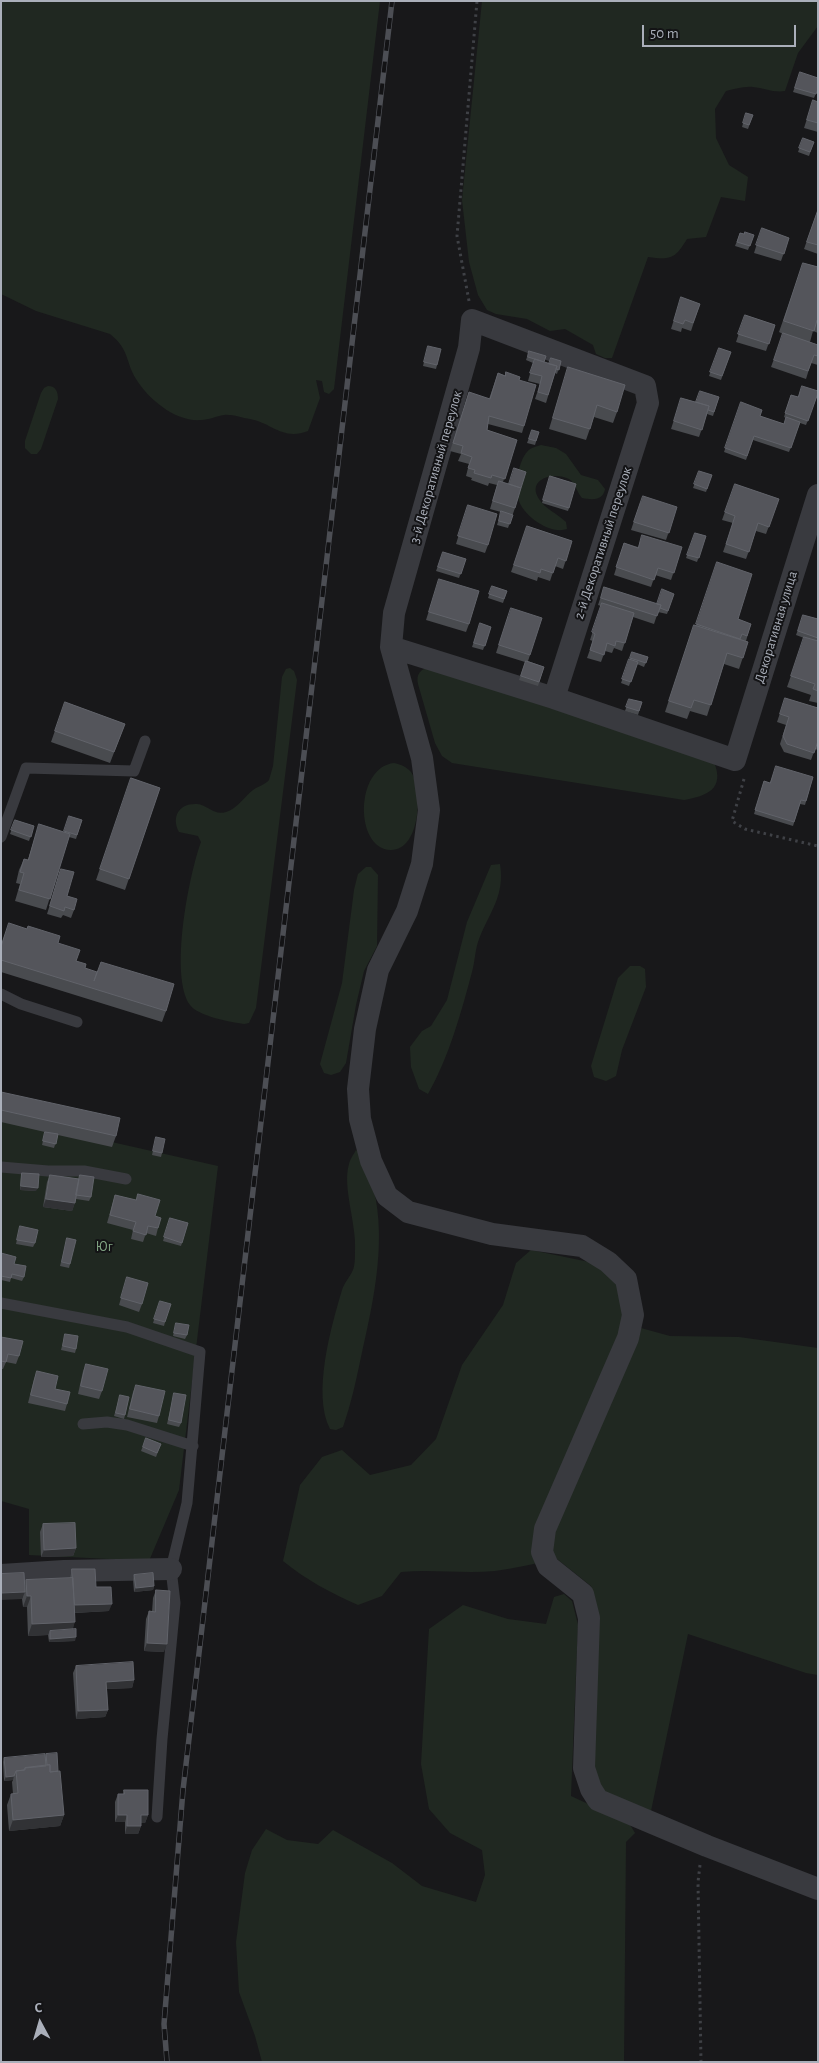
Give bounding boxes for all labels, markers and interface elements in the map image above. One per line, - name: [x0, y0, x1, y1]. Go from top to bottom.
- scale bar: [644, 15, 798, 47]
- text: 50 m: [650, 26, 679, 41]
- street label: 3-й Декоративный переулок: [406, 389, 466, 545]
- street label: 2-й Декоративный переулок: [570, 465, 636, 621]
- street label: Декоративная улица: [751, 569, 801, 685]
- park label: Юг: [95, 1239, 113, 1255]
- north arrow: [15, 1998, 65, 2048]
- text: С: [34, 2001, 43, 2015]

